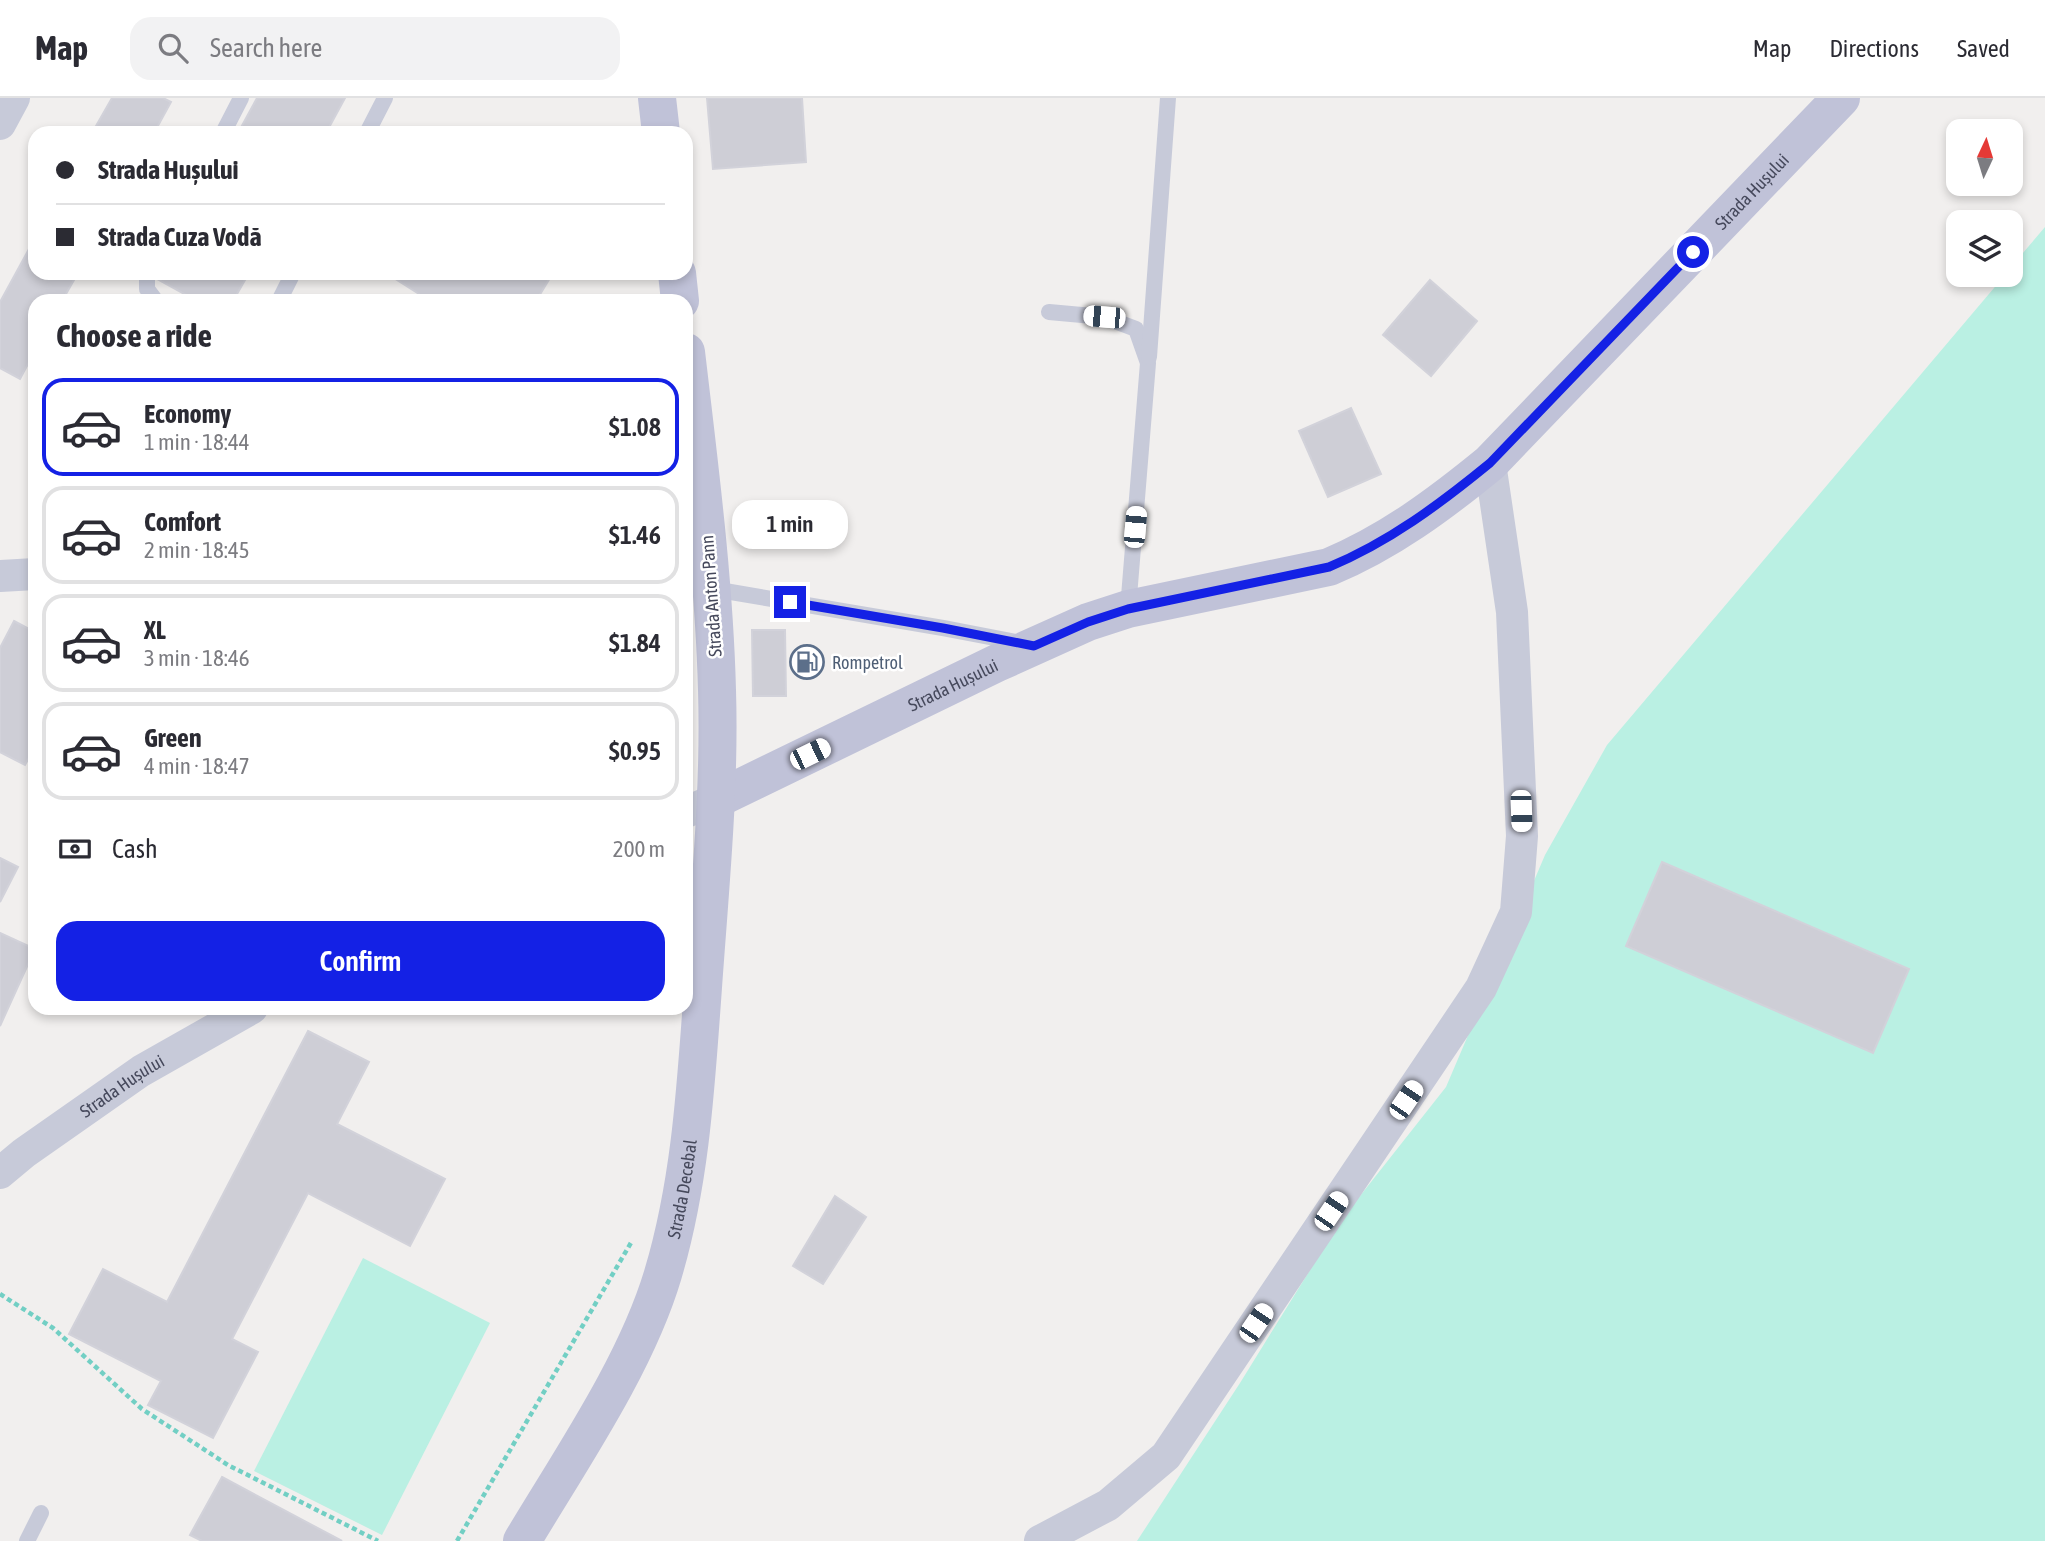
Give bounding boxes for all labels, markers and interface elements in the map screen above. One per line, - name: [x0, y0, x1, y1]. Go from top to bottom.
- search box: [130, 17, 620, 80]
- text: Map: [35, 29, 88, 67]
- icon: search: [154, 29, 192, 67]
- text: Search here: [210, 33, 322, 63]
- text: Map: [1753, 35, 1791, 62]
- text: Directions: [1829, 35, 1919, 62]
- text: Saved: [1957, 35, 2010, 62]
- north arrow: [1946, 119, 2023, 196]
- map controls: [1946, 119, 2023, 287]
- street label: Strada Hușului: [1710, 149, 1793, 234]
- text: Strada Hușului: [98, 155, 238, 185]
- button: layers: [1946, 210, 2023, 287]
- text: Strada Cuza Vodă: [98, 222, 262, 252]
- route start: [1677, 236, 1709, 268]
- car: [1083, 305, 1126, 329]
- text: Choose a ride: [56, 317, 212, 354]
- icon: car: [60, 396, 123, 459]
- text: Economy: [144, 399, 231, 429]
- text: $1.08: [609, 412, 661, 442]
- text: 1 min · 18:44: [144, 429, 250, 455]
- callout: 1 min: [732, 500, 848, 550]
- icon: car: [60, 504, 123, 567]
- car: [1123, 505, 1148, 549]
- text: Comfort: [144, 507, 221, 537]
- text: 1 min: [767, 511, 813, 537]
- text: $1.46: [609, 520, 661, 550]
- street label: Strada Anton Pann: [696, 534, 726, 658]
- text: 2 min · 18:45: [144, 537, 250, 563]
- route end: [774, 586, 806, 618]
- icon: car: [60, 612, 123, 675]
- text: XL: [144, 615, 166, 645]
- text: $1.84: [609, 628, 661, 658]
- fuel station icon: Rompetrol: [788, 643, 826, 681]
- text: 3 min · 18:46: [144, 645, 250, 671]
- place label: Rompetrol: [832, 652, 903, 673]
- street label: Strada Hușului: [904, 654, 1001, 715]
- icon: car: [60, 720, 123, 783]
- text: Green: [144, 723, 202, 753]
- car: [787, 735, 834, 773]
- text: $0.95: [609, 736, 661, 766]
- text: 4 min · 18:47: [144, 753, 250, 779]
- car: [1510, 790, 1533, 832]
- icon: cash: [56, 830, 94, 868]
- text: Cash: [112, 834, 158, 864]
- text: 200 m: [613, 836, 665, 862]
- button: Confirm: [56, 921, 665, 1001]
- street label: Strada Hușului: [75, 1050, 168, 1121]
- car: [1386, 1077, 1427, 1123]
- street label: Strada Decebal: [662, 1138, 700, 1241]
- car: [1311, 1188, 1352, 1234]
- car: [1236, 1300, 1277, 1346]

